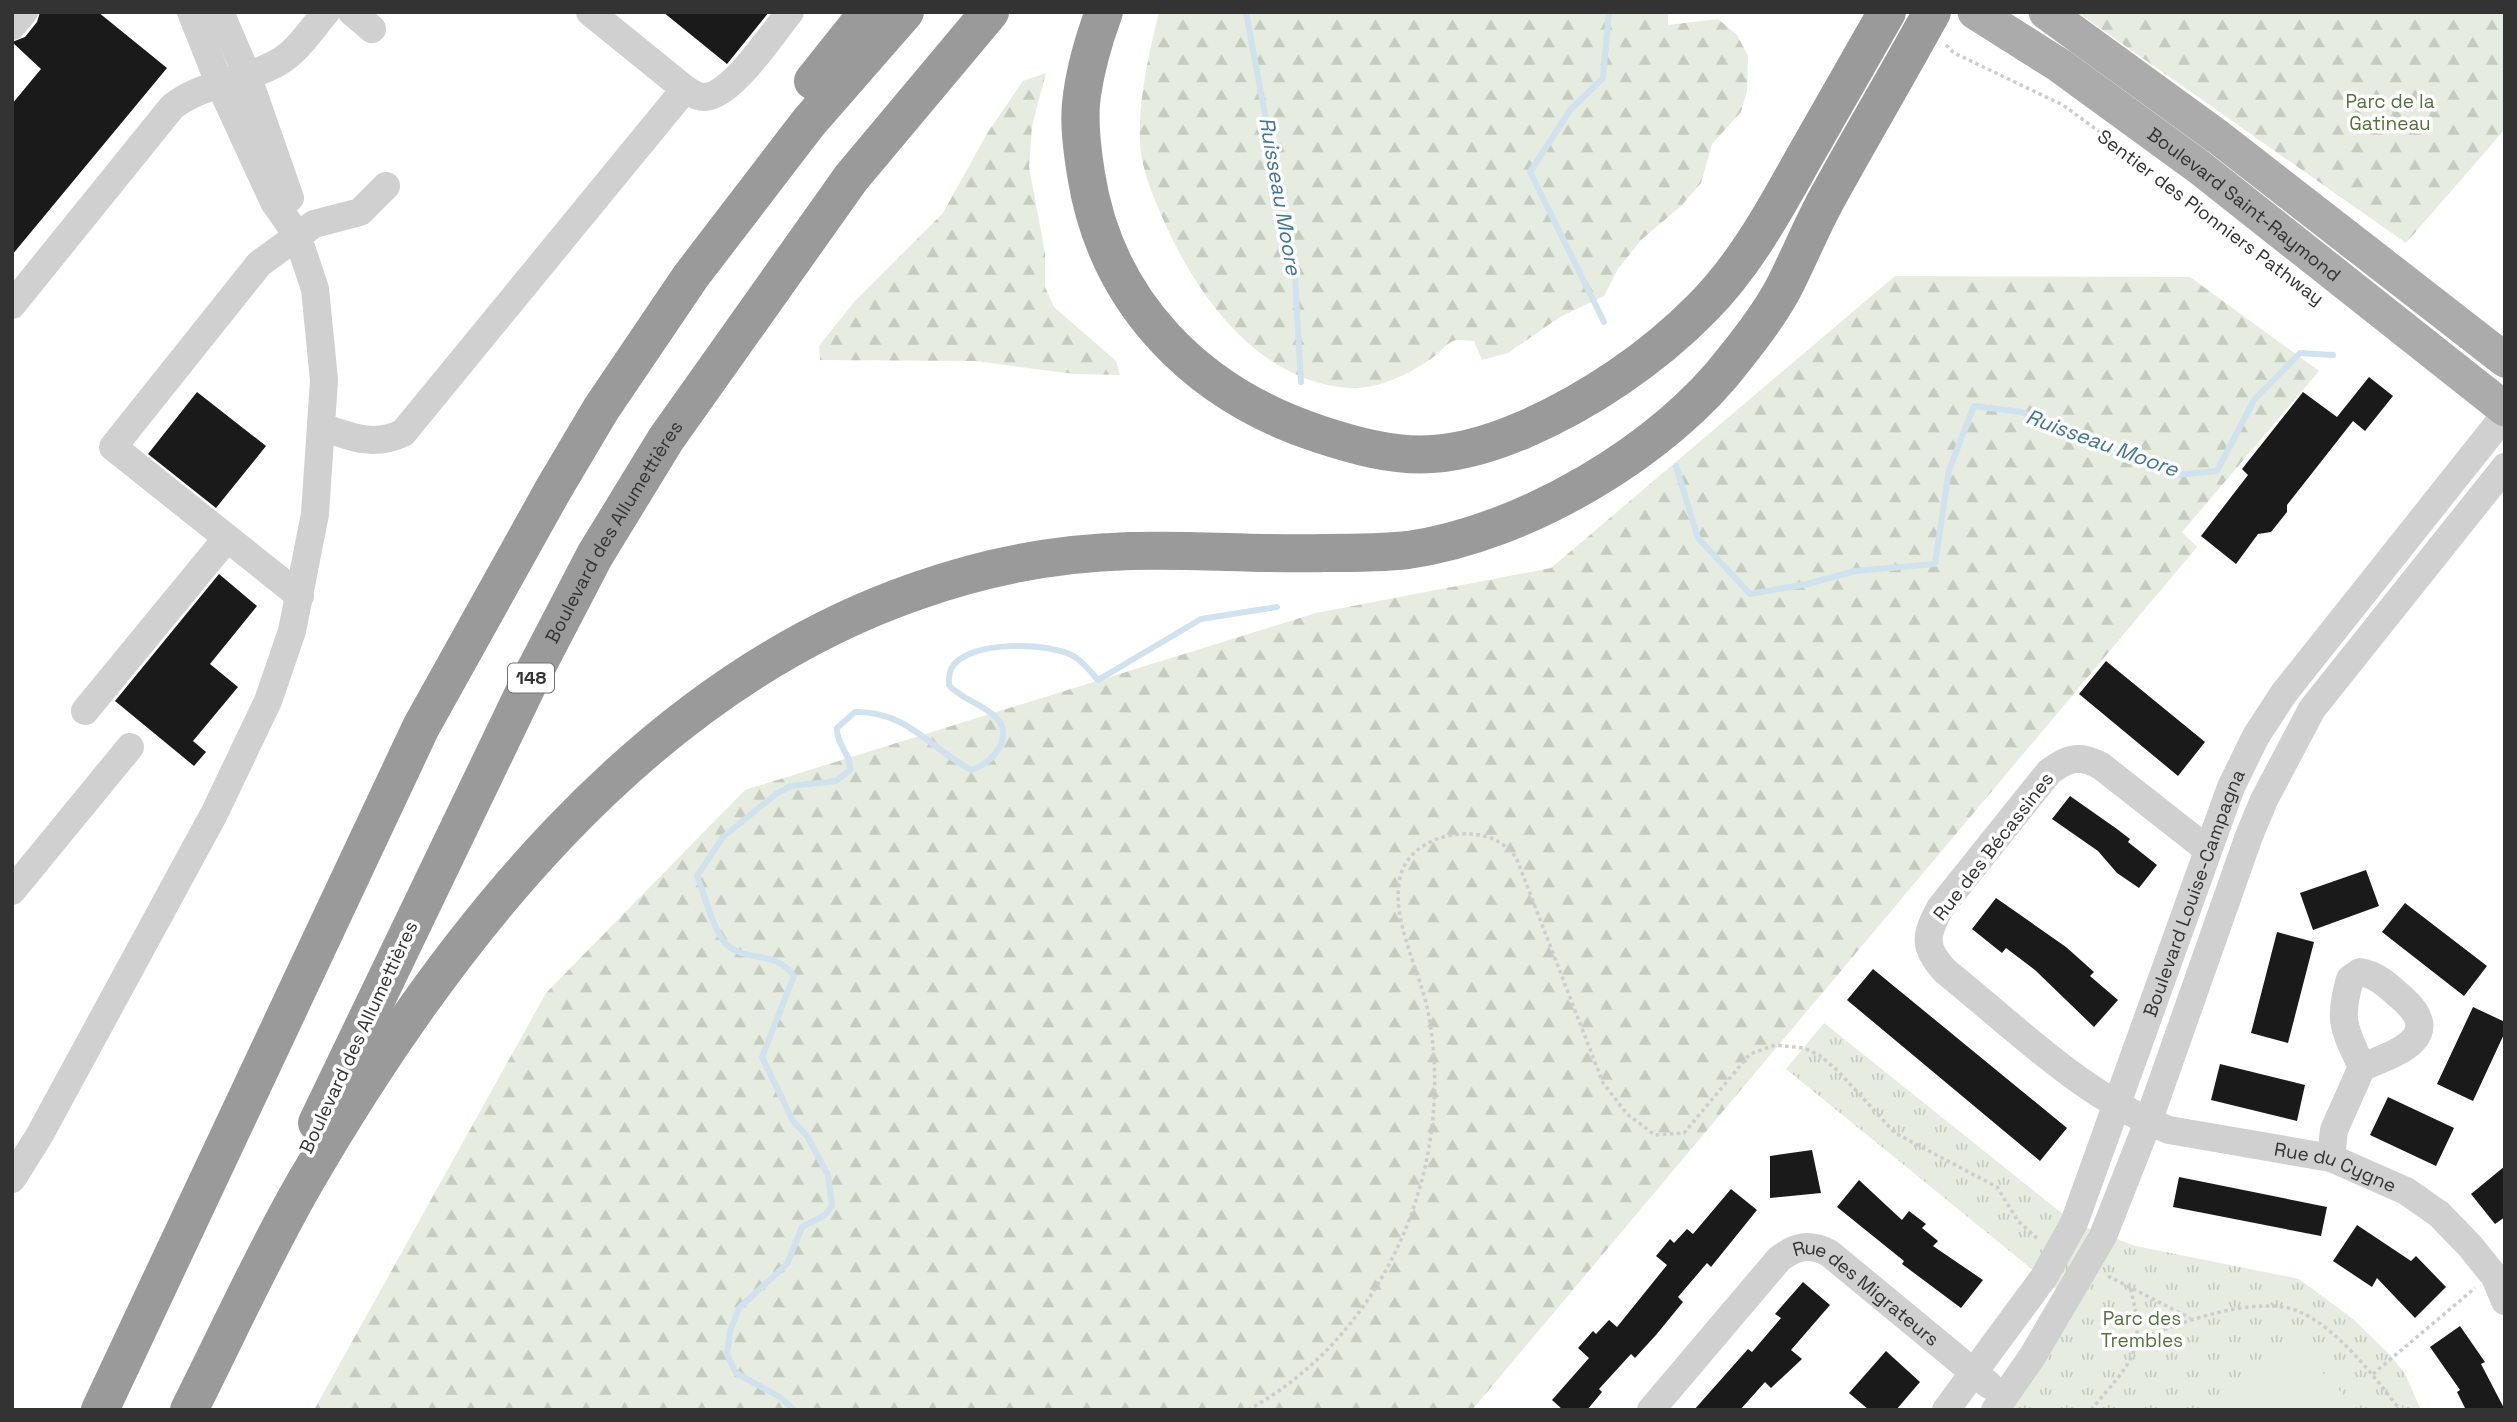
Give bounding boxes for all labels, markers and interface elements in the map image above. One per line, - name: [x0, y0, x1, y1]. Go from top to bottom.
- park label: Parc de la Gatineau: [2345, 89, 2435, 136]
- water label: Ruisseau Moore: [1253, 115, 1308, 279]
- street label: Boulevard Saint-Raymond: [2142, 122, 2346, 287]
- street label: Sentier des Pionniers Pathway: [2092, 124, 2329, 311]
- water label: Ruisseau Moore: [2022, 402, 2183, 483]
- street label: Boulevard des Allumettières: [539, 415, 688, 647]
- road number: 148: [508, 664, 554, 692]
- street label: Boulevard Louise-Campagna: [2137, 765, 2251, 1020]
- street label: Rue des Bécassines: [1928, 767, 2059, 926]
- street label: Boulevard des Allumettières: [294, 917, 423, 1157]
- street label: Rue du Cygne: [2272, 1136, 2400, 1198]
- street label: Rue des Migrateurs: [1790, 1235, 1944, 1352]
- park label: Parc des Trembles: [2101, 1306, 2183, 1353]

